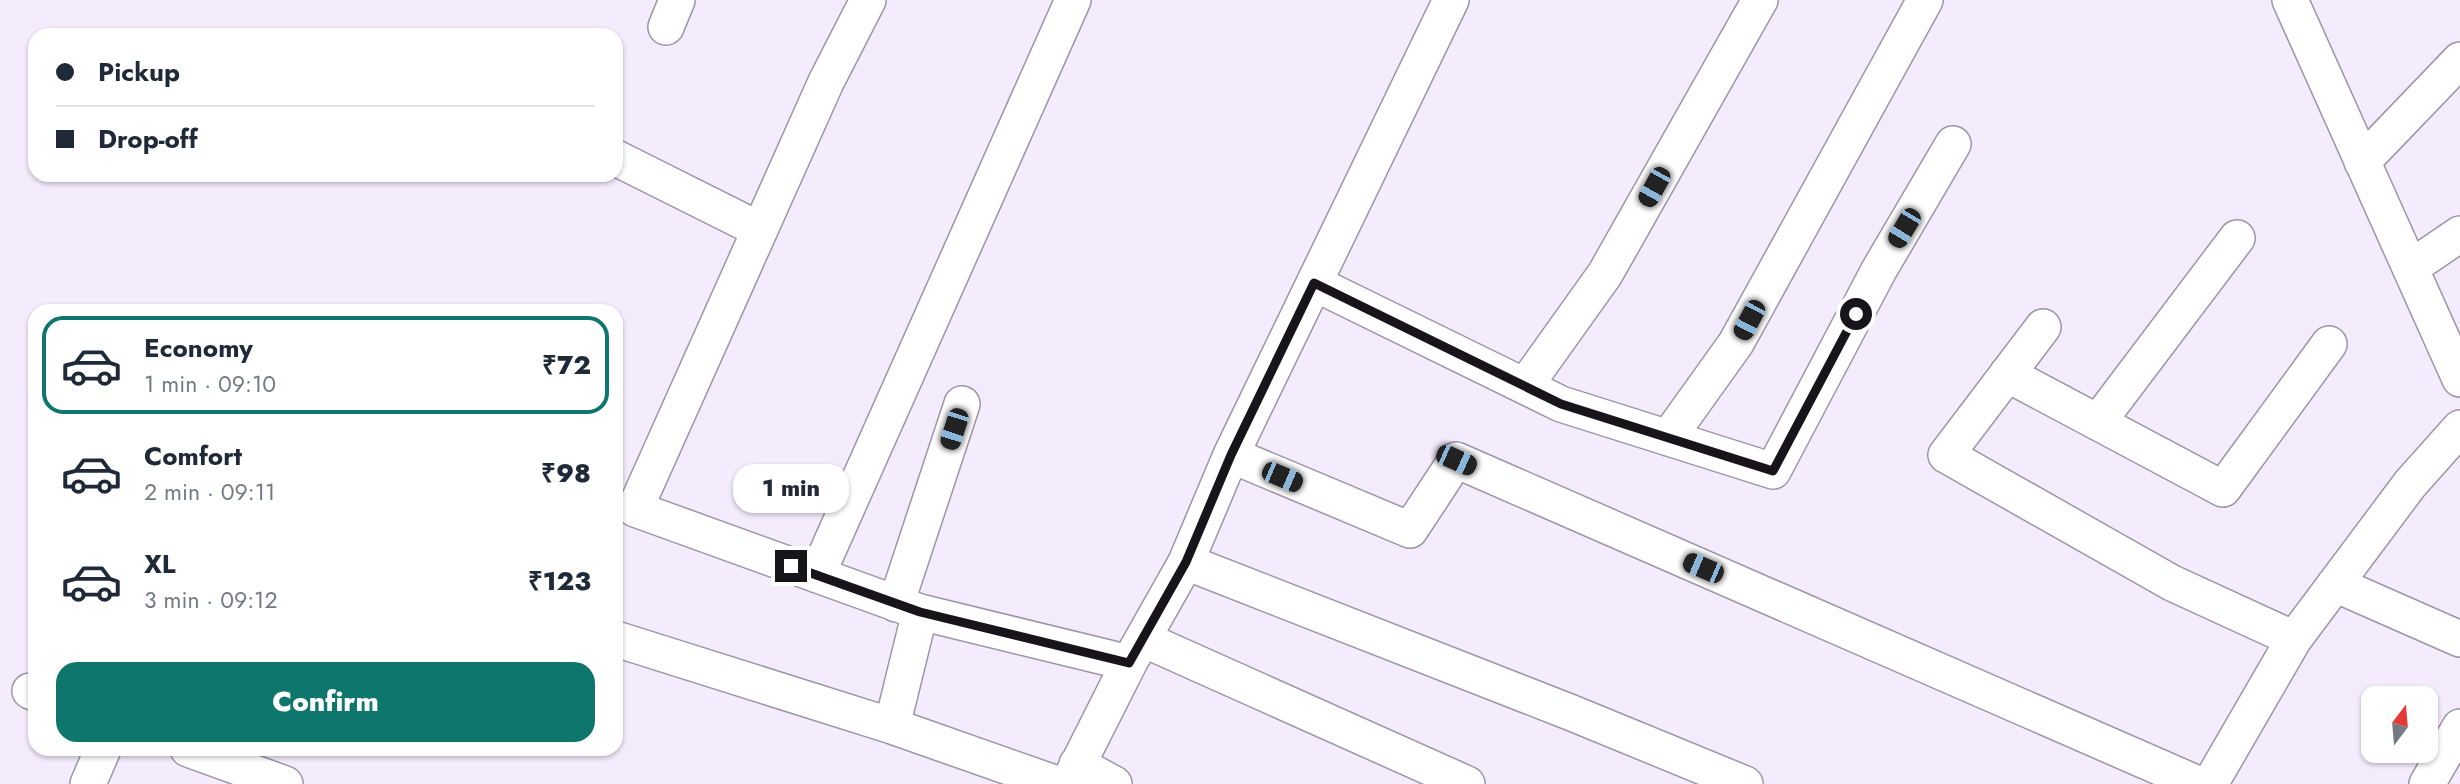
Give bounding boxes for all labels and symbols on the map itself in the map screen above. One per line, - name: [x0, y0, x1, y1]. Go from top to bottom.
- car: [1635, 164, 1674, 210]
- car: [1885, 205, 1924, 251]
- car: [1730, 297, 1769, 343]
- route start: [1840, 298, 1872, 330]
- car: [938, 406, 971, 452]
- car: [1433, 442, 1480, 478]
- car: [1259, 459, 1306, 495]
- callout: 1 min: [733, 464, 849, 514]
- route end: [775, 550, 807, 582]
- car: [1680, 550, 1727, 586]
- north arrow: [2361, 686, 2438, 763]

